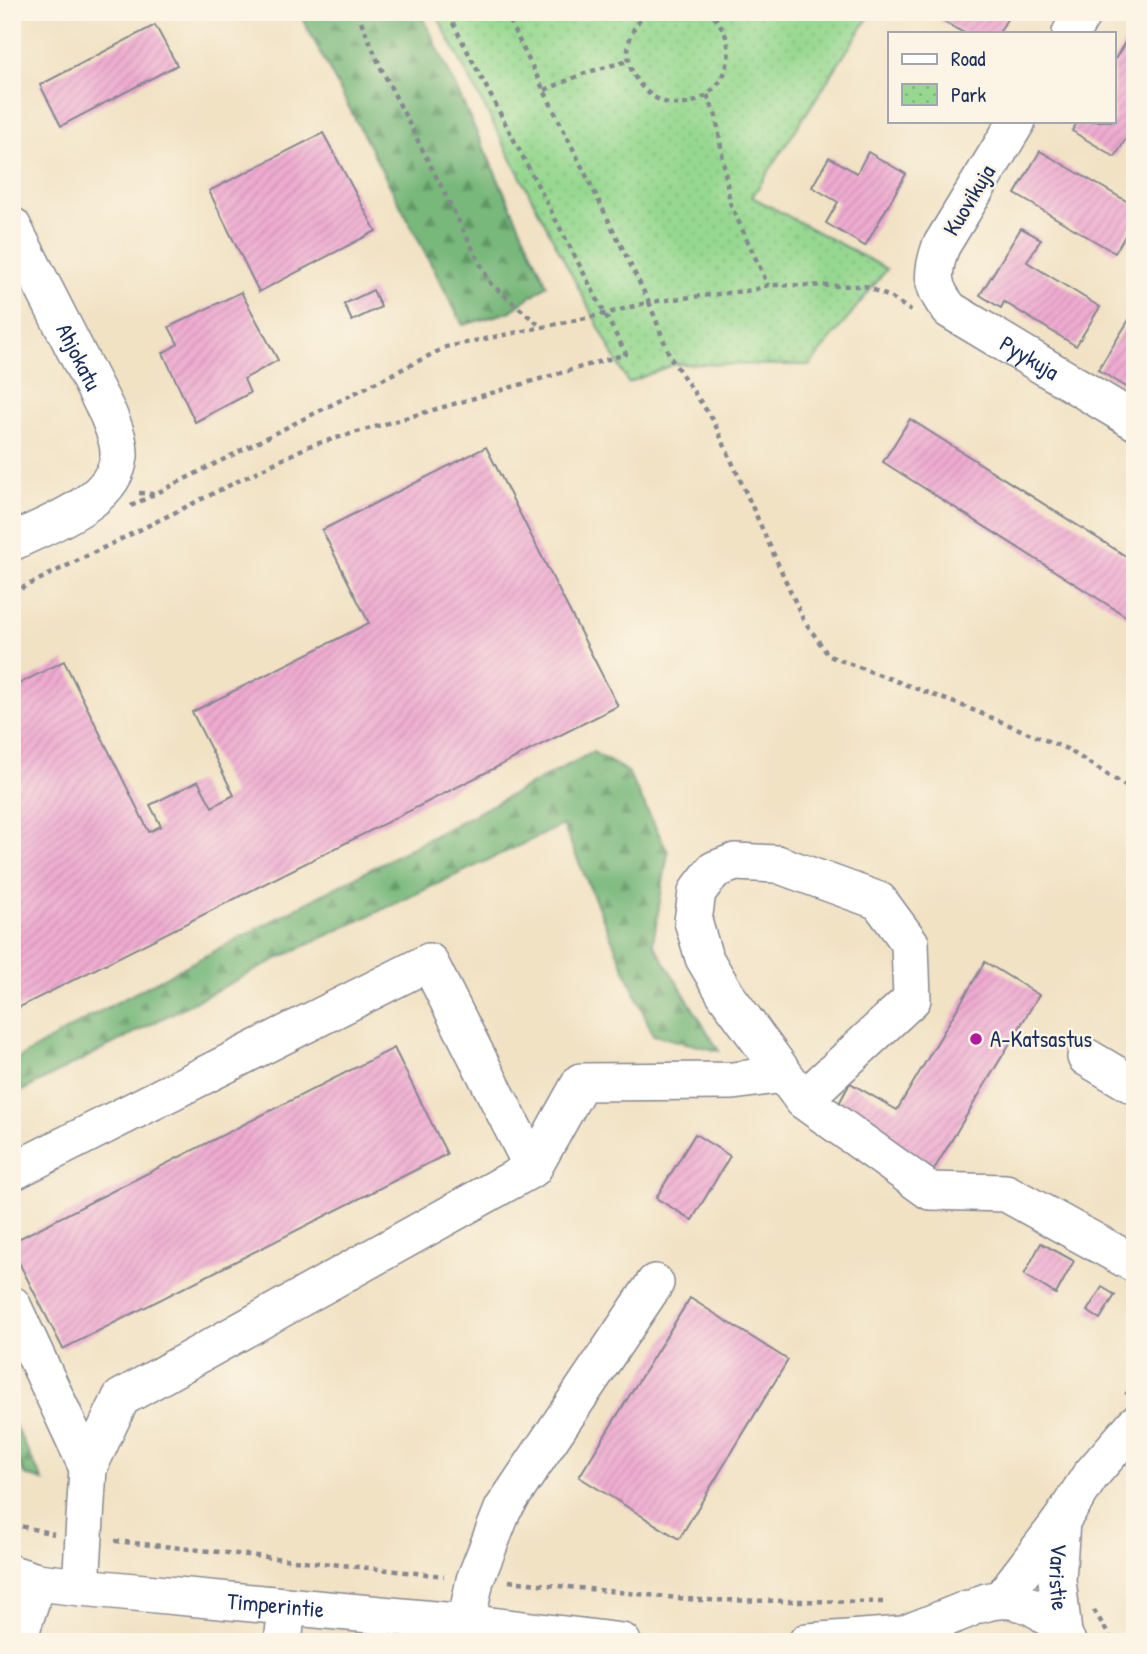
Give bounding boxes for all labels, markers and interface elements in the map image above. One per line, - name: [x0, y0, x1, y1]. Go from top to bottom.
- legend: [888, 32, 1116, 122]
- text: Road: [951, 44, 985, 73]
- text: Park: [951, 80, 986, 109]
- street label: Kuovikuja: [935, 158, 1002, 241]
- street label: Ahjokatu: [49, 318, 109, 395]
- street label: Pyykuja: [994, 328, 1065, 387]
- place label: A-Katsastus: [990, 1023, 1092, 1054]
- marker: A-Katsastus: [968, 1031, 984, 1047]
- street label: Varistie: [1042, 1542, 1076, 1612]
- street label: Timperintie: [226, 1585, 326, 1625]

